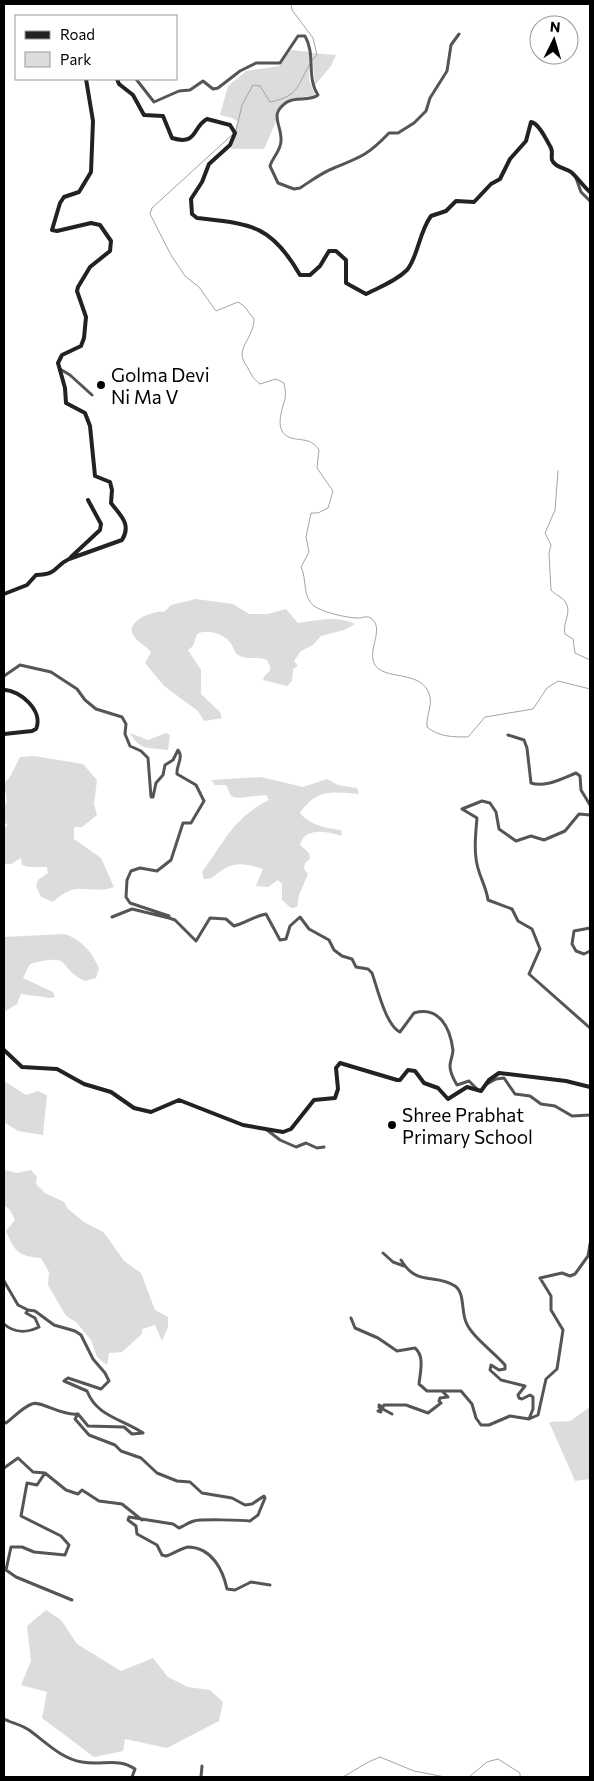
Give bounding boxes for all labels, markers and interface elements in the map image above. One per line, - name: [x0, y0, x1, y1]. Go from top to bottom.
- legend: [15, 15, 178, 80]
- north arrow: [529, 15, 579, 65]
- text: N: [549, 18, 561, 35]
- text: Road: [60, 25, 95, 43]
- text: Park: [60, 50, 91, 68]
- place label: Golma Devi Ni Ma V: [111, 363, 210, 408]
- marker: Golma Devi Ni Ma V: [95, 379, 107, 391]
- place label: Shree Prabhat Primary School: [402, 1103, 533, 1148]
- marker: Shree Prabhat Primary School: [386, 1119, 398, 1131]

